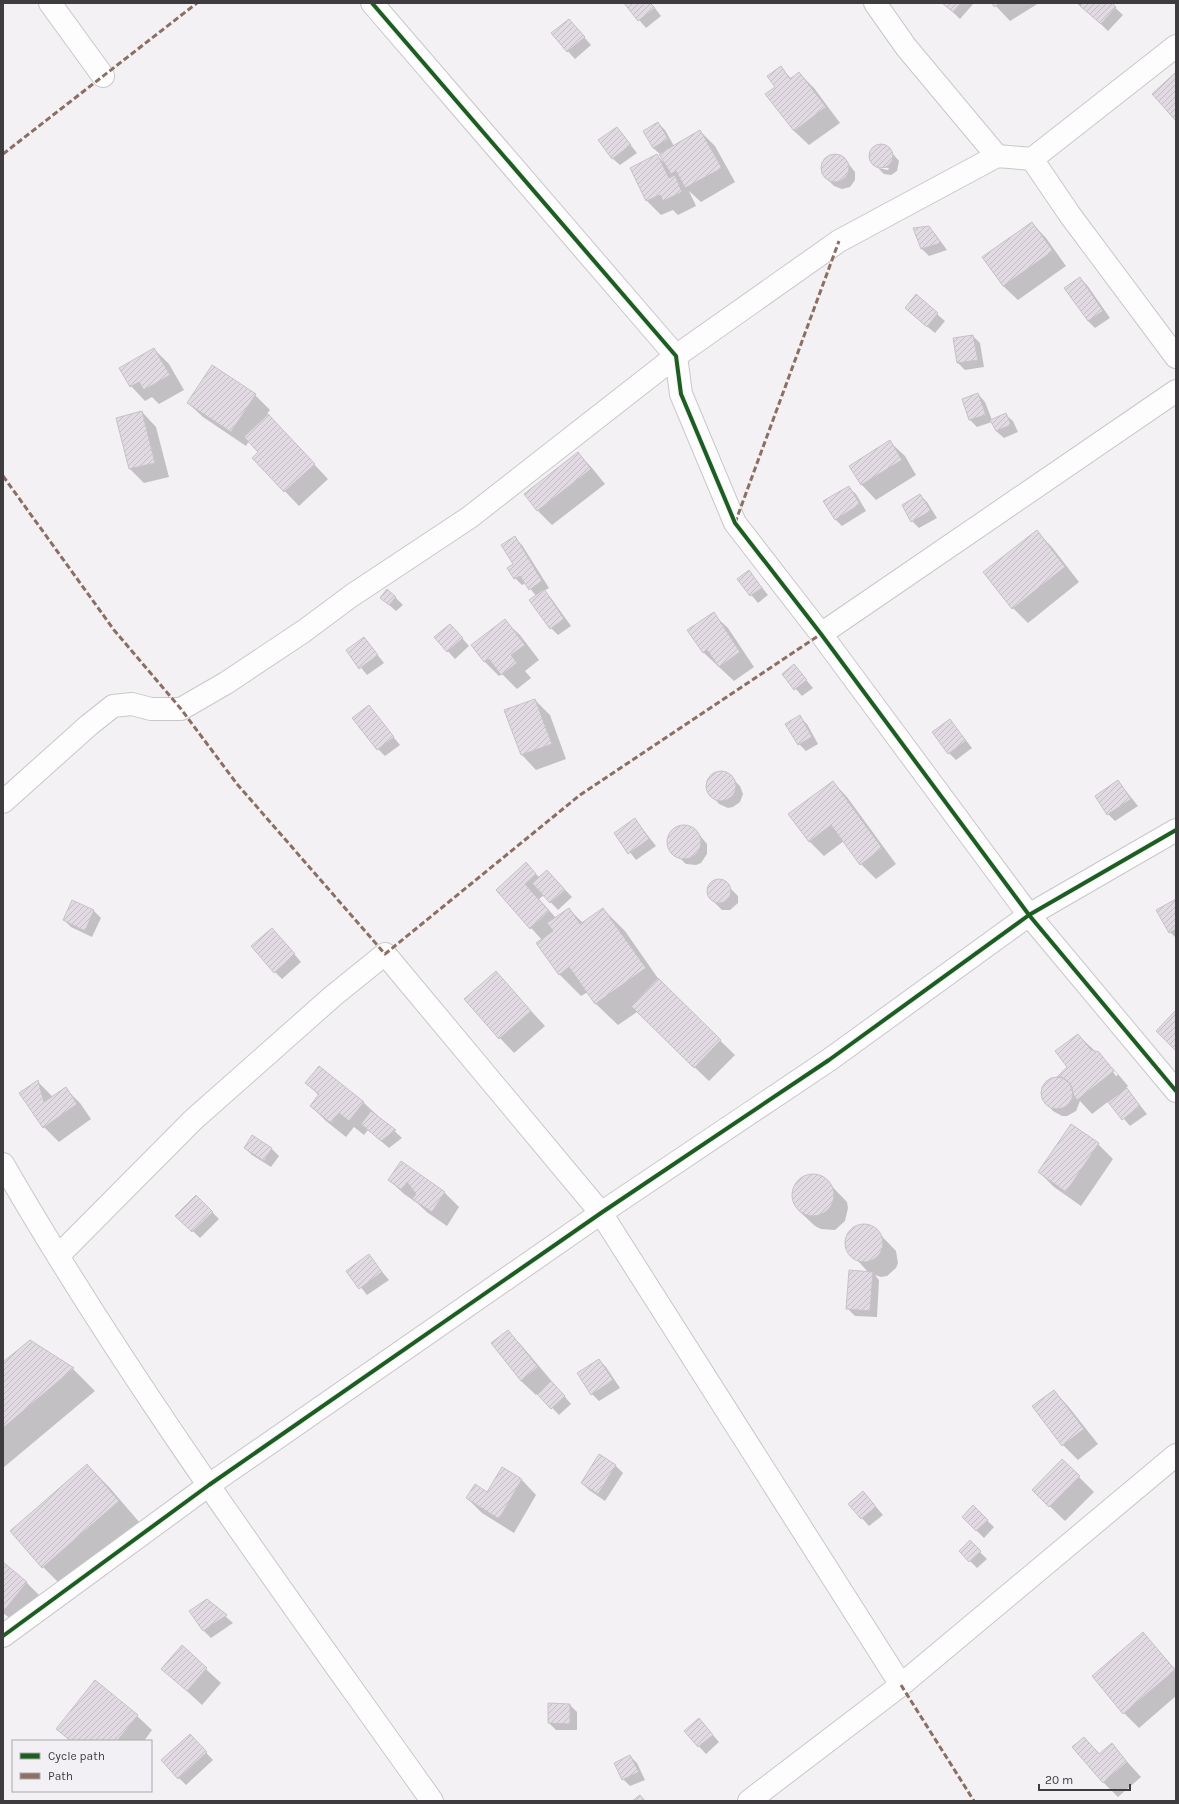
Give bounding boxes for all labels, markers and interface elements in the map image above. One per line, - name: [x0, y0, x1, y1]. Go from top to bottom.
- legend: [12, 1740, 152, 1792]
- text: Cycle path: [48, 1749, 105, 1763]
- scale bar: [1039, 1766, 1130, 1792]
- text: Path: [48, 1769, 73, 1783]
- text: 20 m: [1045, 1773, 1073, 1787]

